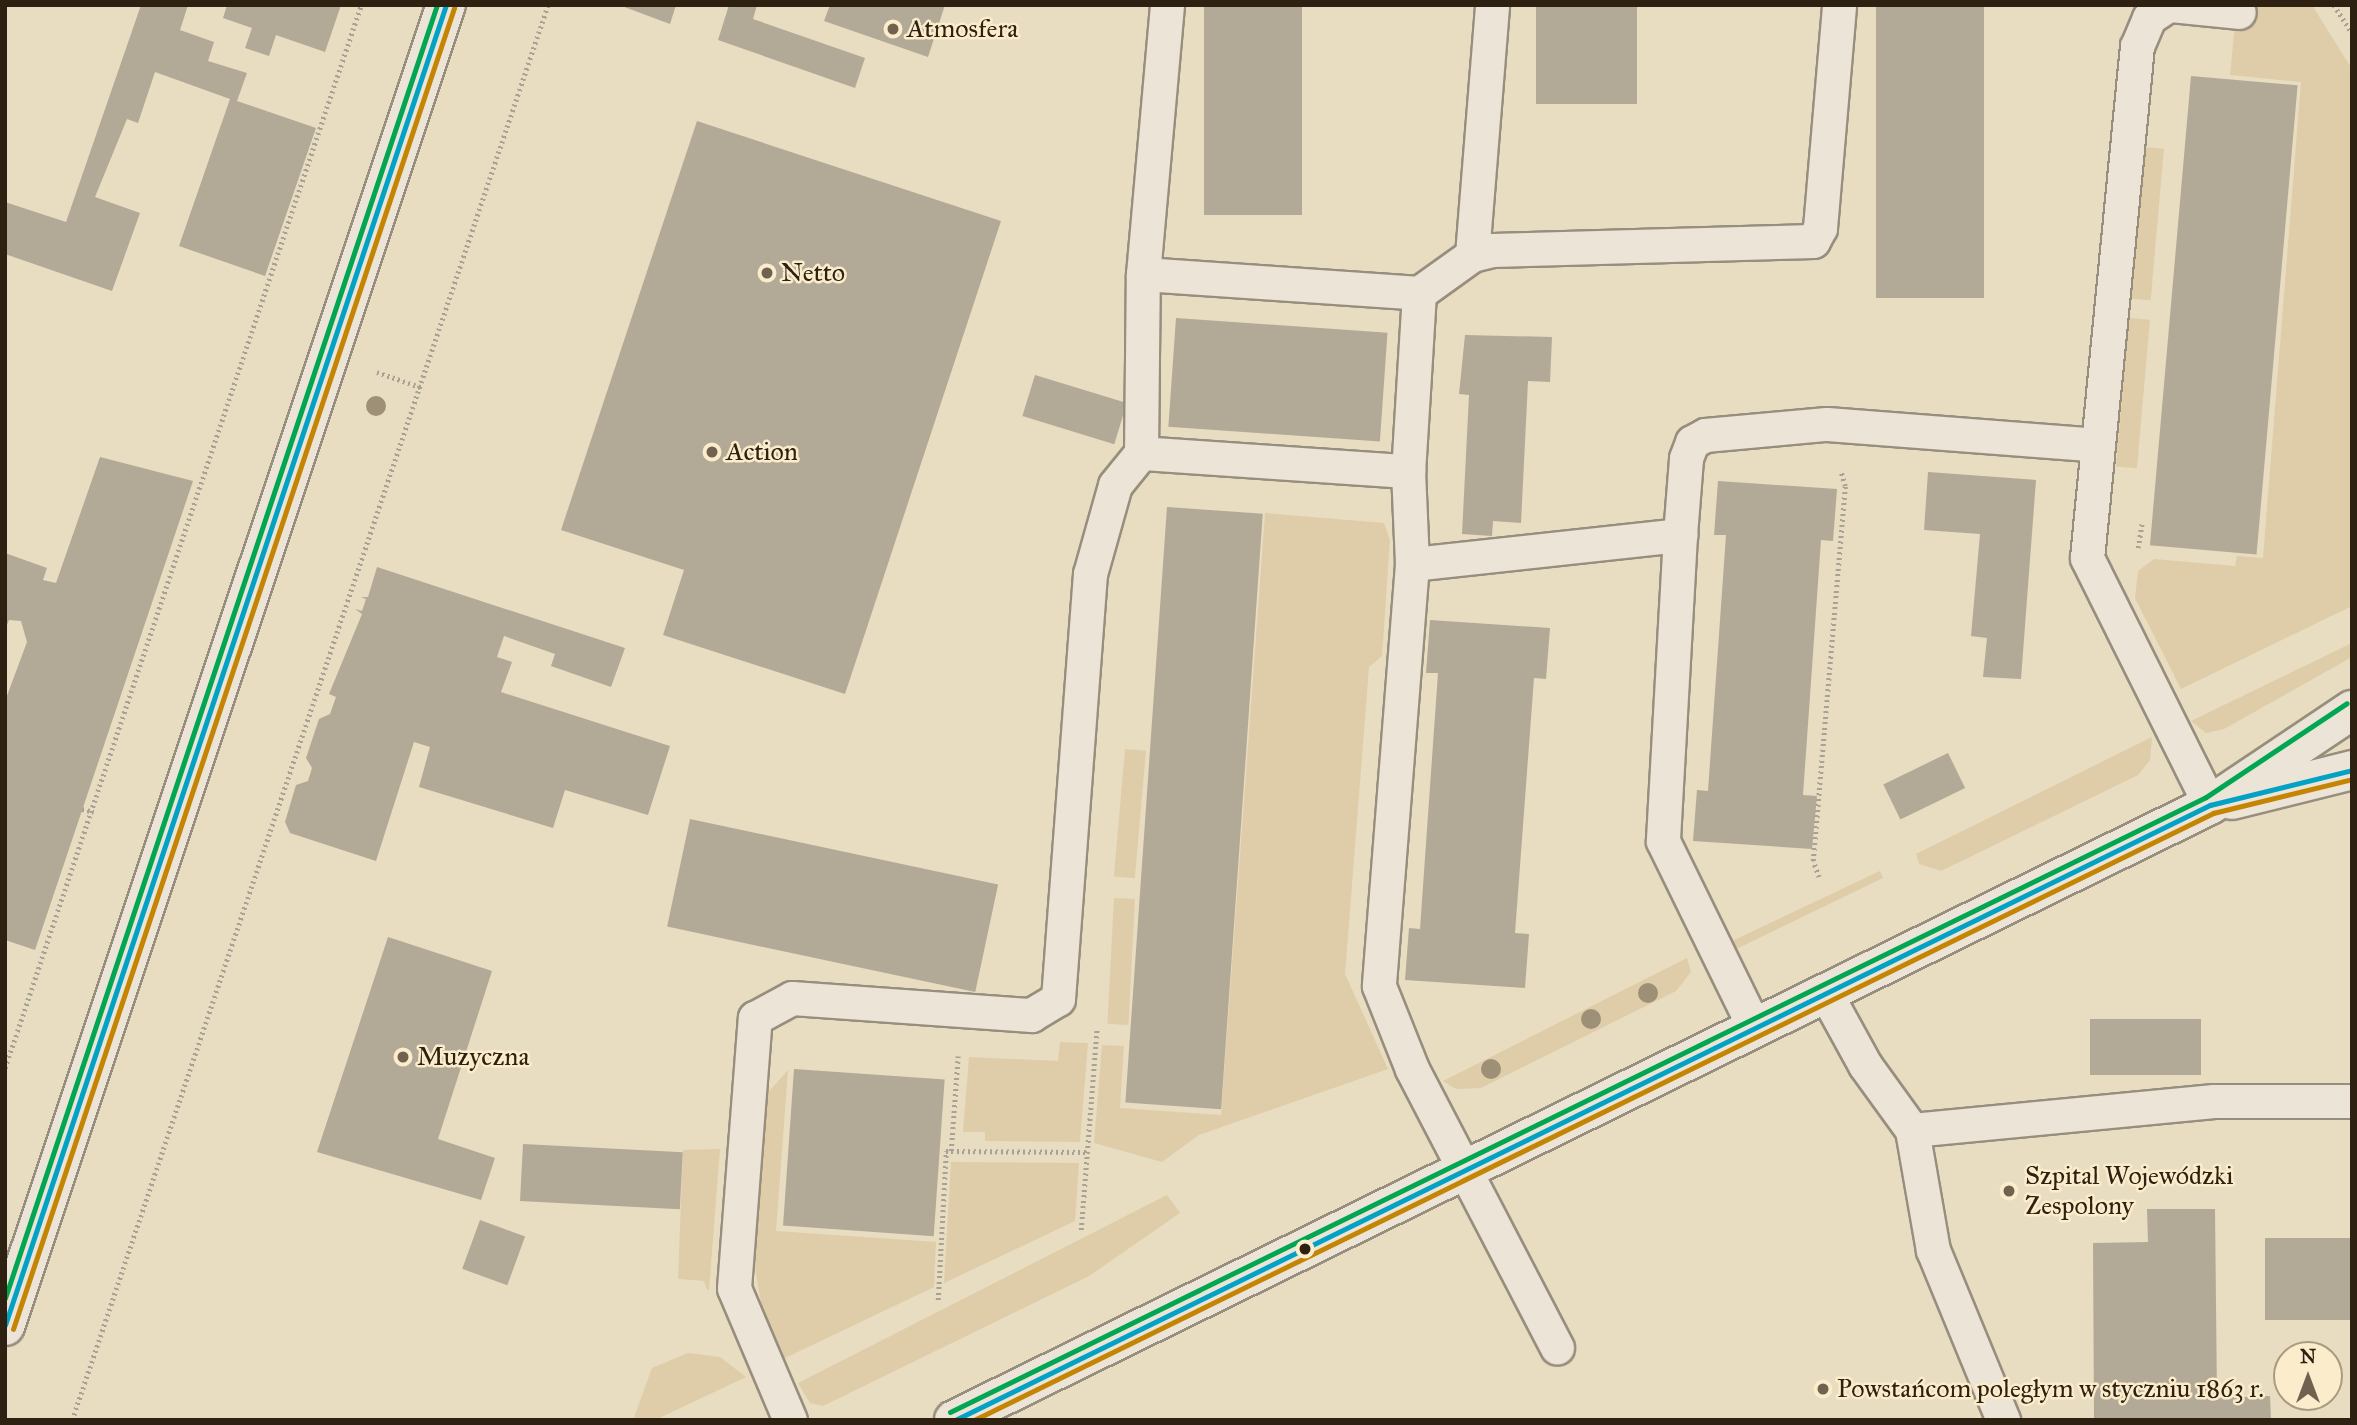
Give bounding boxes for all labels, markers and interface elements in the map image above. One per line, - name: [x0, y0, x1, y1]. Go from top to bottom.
- place label: Atmosfera: [907, 13, 1018, 45]
- marker: Atmosfera: [885, 21, 901, 37]
- place label: Netto: [781, 257, 845, 289]
- marker: Netto: [759, 265, 775, 281]
- place label: Action: [726, 436, 798, 468]
- marker: Action: [704, 444, 720, 460]
- place label: Muzyczna: [417, 1041, 529, 1073]
- marker: Muzyczna: [395, 1049, 411, 1065]
- place label: Szpital Wojewódzki Zespolony: [2025, 1160, 2233, 1222]
- marker: Szpital Wojewódzki Zespolony: [1999, 1181, 2019, 1201]
- unlabelled marker: [1298, 1242, 1312, 1256]
- north arrow: [2273, 1341, 2343, 1411]
- text: N: [2300, 1345, 2316, 1368]
- place label: Powstańcom poległym w styczniu 1863 r.: [1837, 1373, 2264, 1405]
- marker: Powstańcom poległym w styczniu 1863 r.: [1815, 1381, 1831, 1397]

